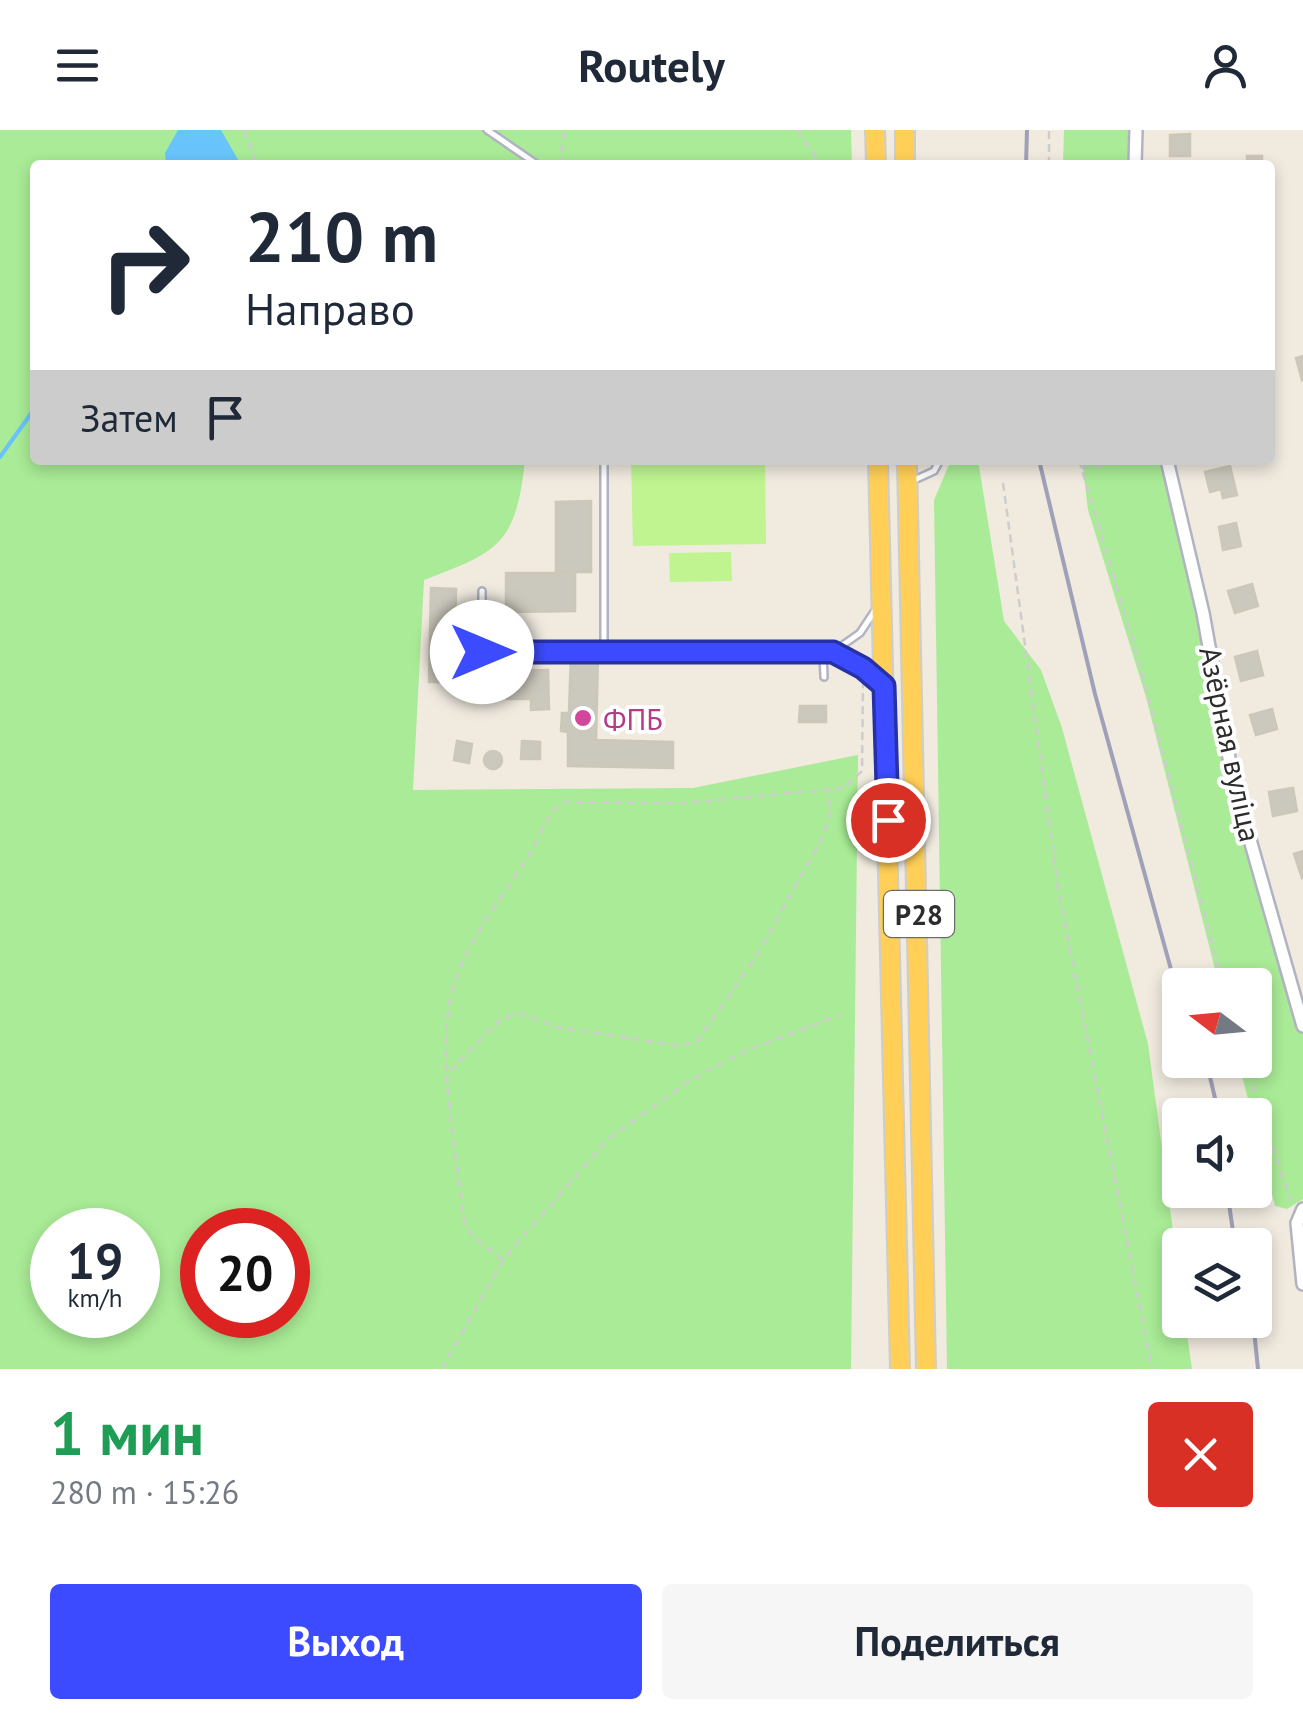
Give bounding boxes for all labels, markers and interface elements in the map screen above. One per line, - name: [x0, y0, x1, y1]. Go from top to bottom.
- text: Routely: [578, 36, 725, 94]
- icon: menu: [50, 38, 105, 93]
- icon: person: [1198, 38, 1253, 93]
- text: 210 m: [245, 191, 438, 281]
- icon: right: [80, 200, 210, 330]
- text: Направо: [245, 279, 415, 337]
- icon: arrive: [198, 390, 253, 445]
- text: Затем: [80, 393, 178, 442]
- position arrow: [430, 600, 534, 704]
- street label: Азёрная вуліца: [1191, 643, 1271, 845]
- place label: ФПБ: [603, 699, 663, 738]
- marker: ФПБ: [572, 707, 594, 729]
- pin: [846, 778, 931, 863]
- icon: arrive: [861, 793, 916, 848]
- road number: Р28: [884, 891, 954, 937]
- north arrow: [1162, 968, 1272, 1078]
- map controls: [1162, 968, 1272, 1338]
- button: sound: [1162, 1098, 1272, 1208]
- speed limit sign: 20: [180, 1208, 310, 1338]
- text: 19: [67, 1228, 123, 1293]
- button: layers: [1162, 1228, 1272, 1338]
- text: km/h: [68, 1282, 122, 1314]
- text: 1 мин: [50, 1394, 204, 1472]
- button: close: [1148, 1402, 1253, 1507]
- text: 280 m · 15:26: [50, 1471, 239, 1513]
- button: Выход: [50, 1584, 642, 1699]
- button: Поделиться: [662, 1584, 1253, 1699]

